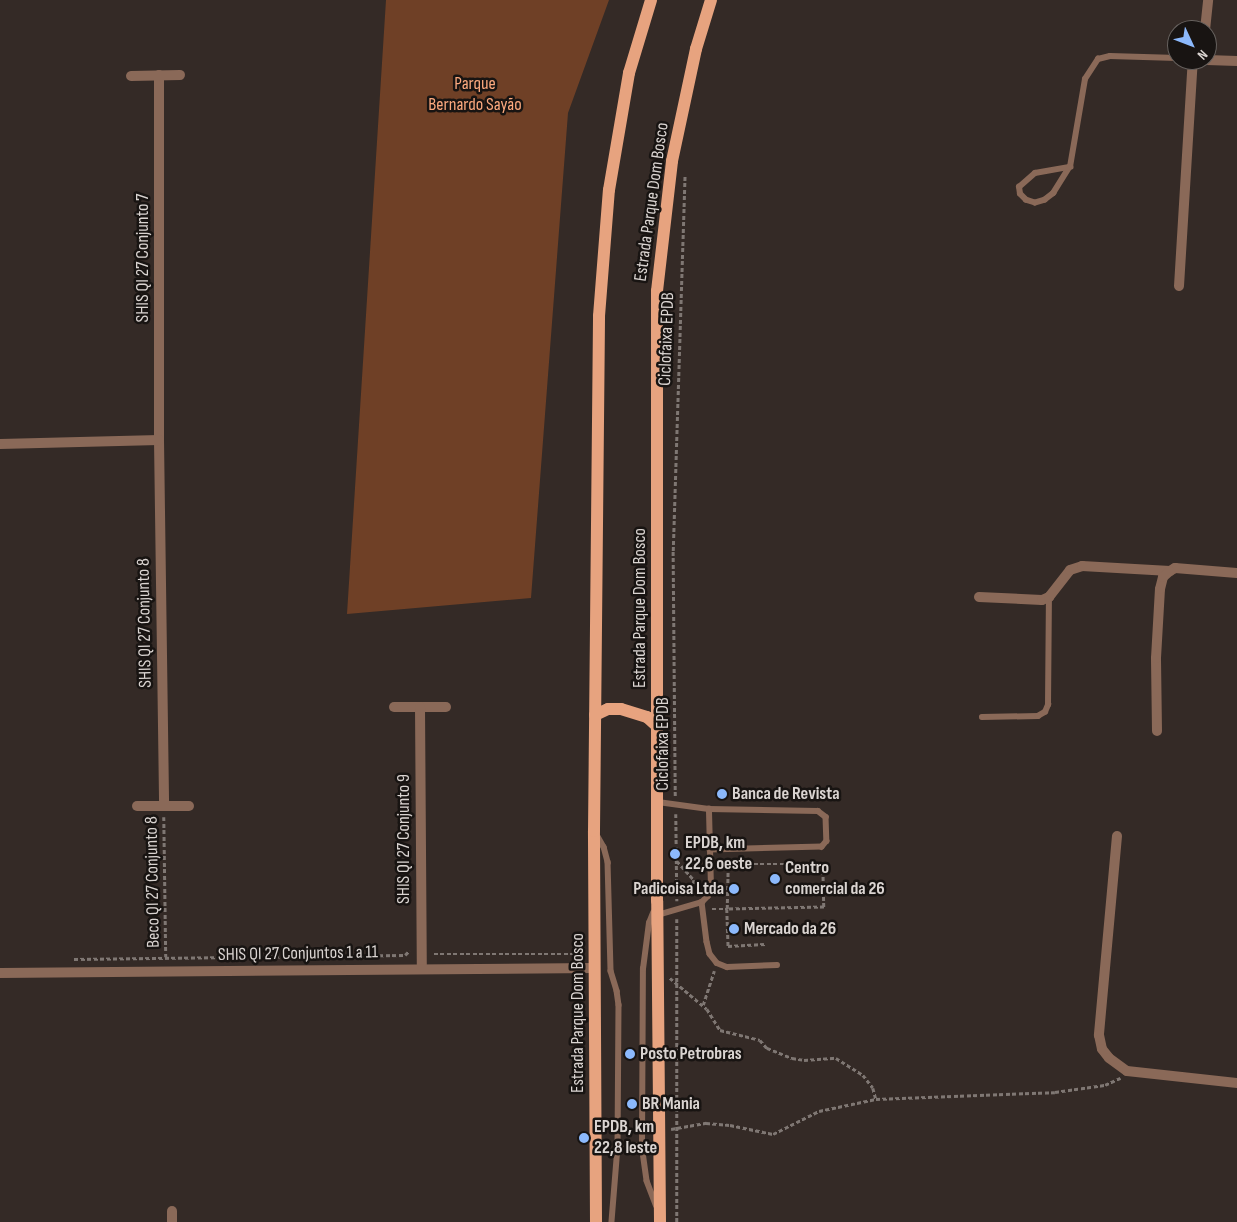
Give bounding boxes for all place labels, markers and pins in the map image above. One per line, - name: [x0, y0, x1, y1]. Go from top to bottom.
- place label: Banca de Revista: [732, 783, 840, 805]
- marker: Banca de Revista: [716, 788, 728, 800]
- place label: EPDB, km 22,6 oeste: [685, 833, 752, 876]
- marker: EPDB, km 22,6 oeste: [669, 848, 681, 860]
- place label: Centro comercial da 26: [785, 858, 885, 901]
- marker: Centro comercial da 26: [769, 873, 781, 885]
- place label: Padicoisa Ltda: [633, 878, 724, 900]
- marker: Padicoisa Ltda: [728, 883, 740, 895]
- place label: Mercado da 26: [744, 918, 836, 940]
- marker: Mercado da 26: [728, 923, 740, 935]
- place label: Posto Petrobras: [640, 1043, 742, 1065]
- marker: Posto Petrobras: [624, 1048, 636, 1060]
- place label: BR Mania: [642, 1093, 700, 1115]
- marker: BR Mania: [626, 1098, 638, 1110]
- place label: EPDB, km 22,8 leste: [594, 1117, 657, 1160]
- marker: EPDB, km 22,8 leste: [578, 1132, 590, 1144]

